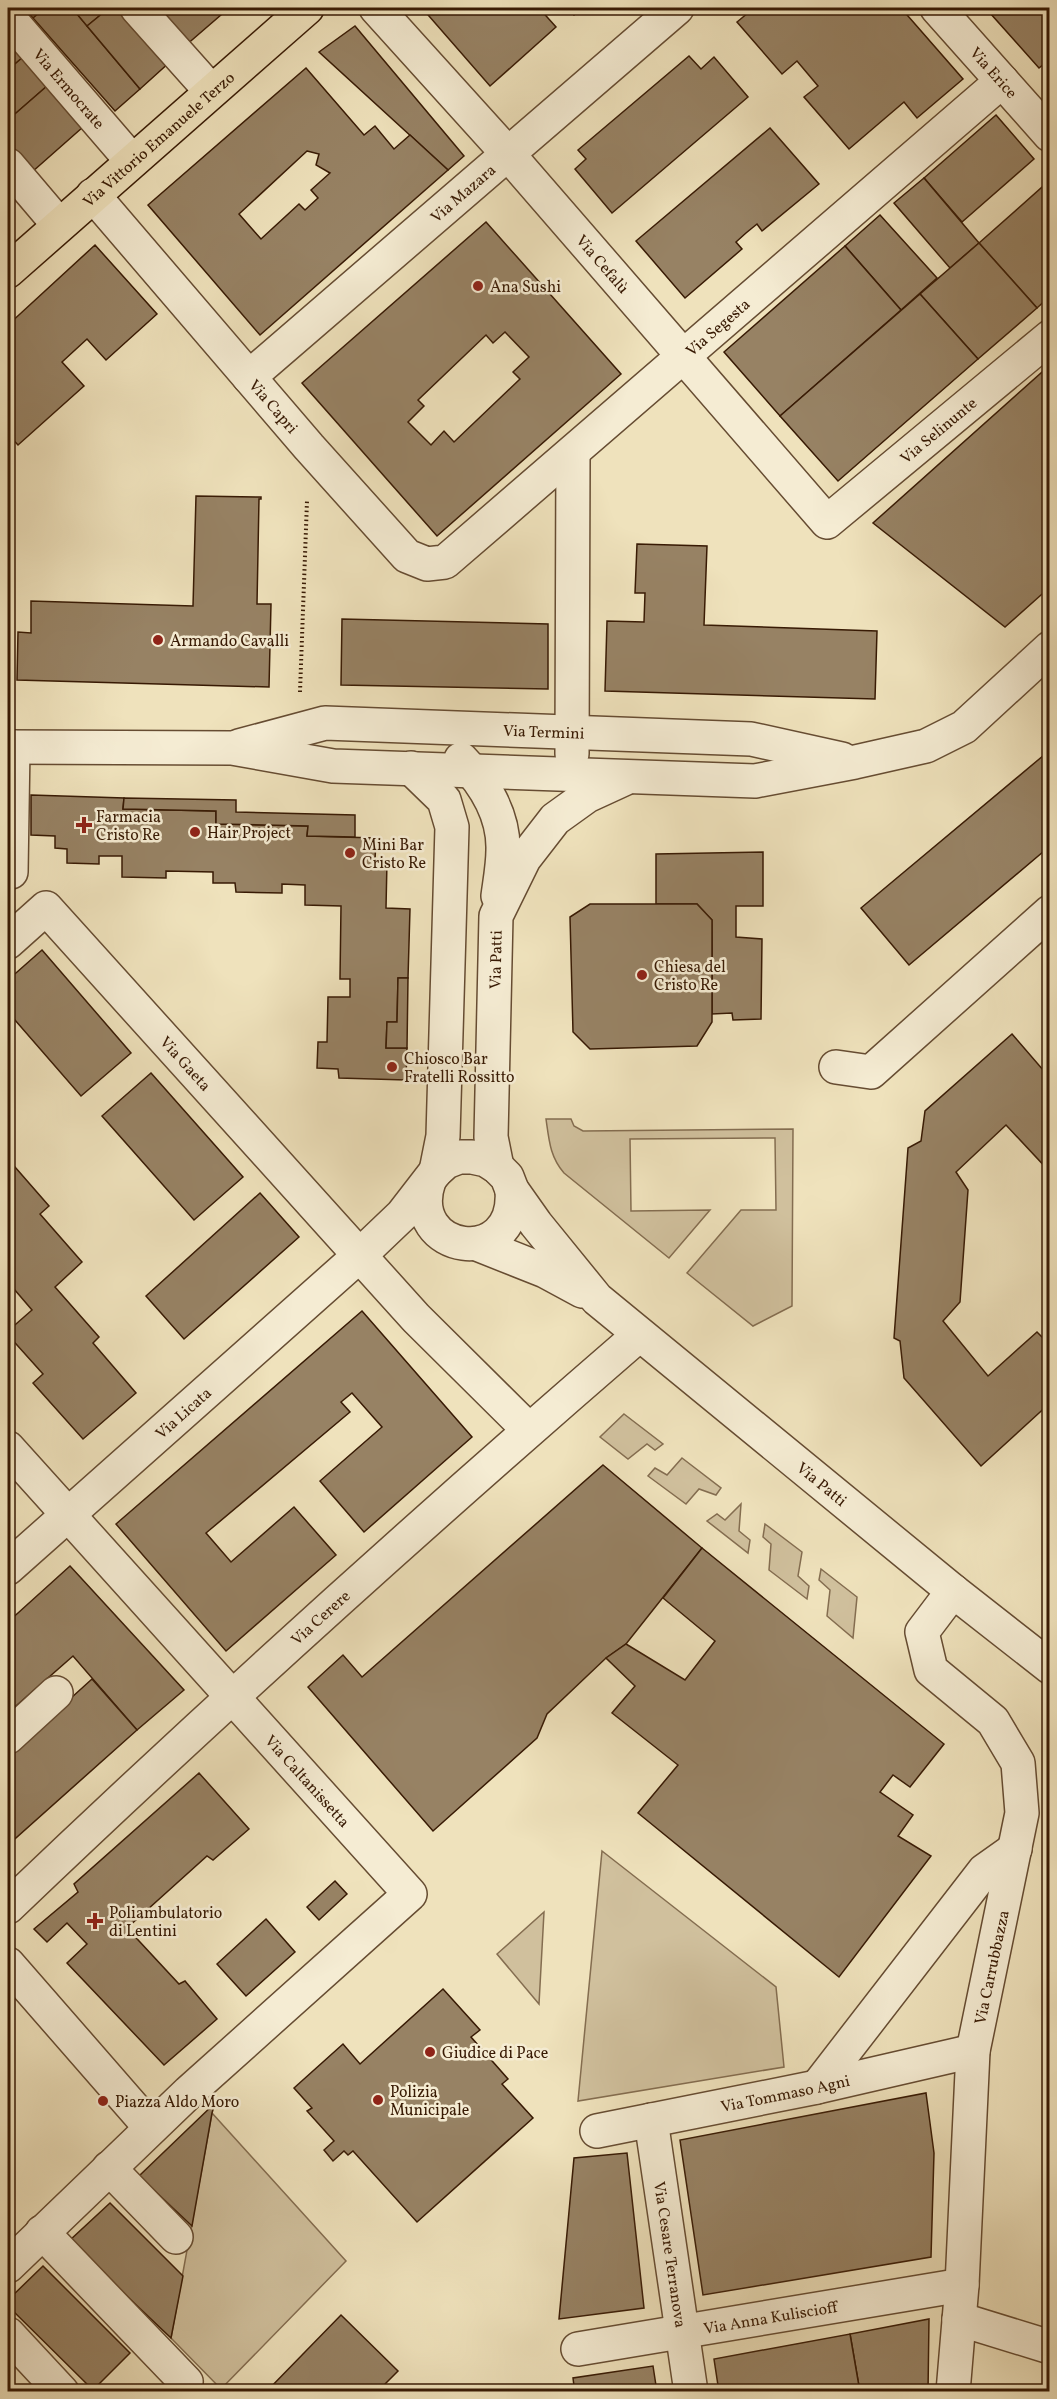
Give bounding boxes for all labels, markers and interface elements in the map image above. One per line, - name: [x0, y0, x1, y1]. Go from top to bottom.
- street label: Via Erice: [964, 43, 1022, 104]
- street label: Via Ermocrate: [27, 45, 109, 135]
- street label: Via Vittorio Emanuele Terzo: [79, 68, 240, 213]
- street label: Via Mazara: [427, 160, 501, 229]
- street label: Via Cefalù: [570, 231, 633, 299]
- place label: Ana Sushi: [490, 277, 561, 299]
- marker: Ana Sushi: [471, 279, 485, 293]
- street label: Via Segesta: [682, 294, 756, 362]
- street label: Via Capri: [243, 375, 302, 439]
- street label: Via Selinunte: [896, 393, 982, 470]
- place label: Armando Cavalli: [170, 631, 289, 653]
- marker: Armando Cavalli: [151, 633, 165, 647]
- street label: Via Termini: [503, 721, 585, 746]
- place label: Farmacia Cristo Re: [96, 807, 161, 847]
- marker: Farmacia Cristo Re: [77, 818, 91, 832]
- place label: Hair Project: [207, 823, 292, 845]
- marker: Hair Project: [188, 825, 202, 839]
- place label: Mini Bar Cristo Re: [362, 835, 426, 875]
- marker: Mini Bar Cristo Re: [343, 846, 357, 860]
- street label: Via Patti: [485, 930, 509, 989]
- place label: Chiesa del Cristo Re: [654, 957, 726, 997]
- marker: Chiesa del Cristo Re: [635, 968, 649, 982]
- street label: Via Gaeta: [154, 1032, 215, 1097]
- place label: Chiosco Bar Fratelli Rossitto: [404, 1049, 515, 1089]
- marker: Chiosco Bar Fratelli Rossitto: [385, 1060, 399, 1074]
- street label: Via Licata: [151, 1383, 217, 1445]
- street label: Via Patti: [791, 1458, 851, 1513]
- street label: Via Cerere: [287, 1586, 356, 1651]
- street label: Via Caltanissetta: [259, 1731, 354, 1833]
- place label: Poliambulatorio di Lentini: [109, 1903, 222, 1943]
- street label: Via Carrubbazza: [970, 1908, 1016, 2027]
- marker: Poliambulatorio di Lentini: [86, 1912, 104, 1930]
- place label: Giudice di Pace: [442, 2043, 548, 2065]
- marker: Giudice di Pace: [423, 2045, 437, 2059]
- street label: Via Tommaso Agni: [719, 2071, 852, 2119]
- place label: Polizia Municipale: [390, 2082, 469, 2122]
- place label: Piazza Aldo Moro: [115, 2092, 239, 2114]
- marker: Polizia Municipale: [371, 2093, 385, 2107]
- marker: Piazza Aldo Moro: [96, 2094, 110, 2108]
- street label: Via Cesare Terranova: [647, 2180, 690, 2330]
- street label: Via Anna Kuliscioff: [702, 2297, 841, 2341]

